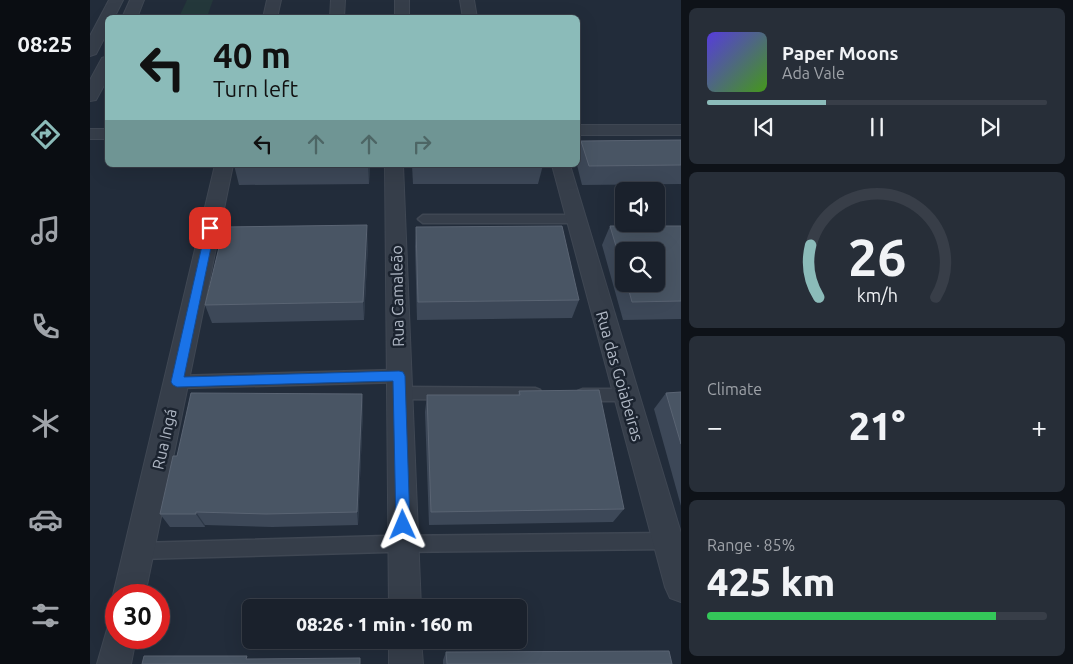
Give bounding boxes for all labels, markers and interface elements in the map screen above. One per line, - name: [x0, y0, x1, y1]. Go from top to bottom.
- text: 08:25: [17, 31, 73, 56]
- icon: left: [130, 35, 195, 100]
- text: 40 m: [213, 35, 291, 75]
- text: Paper Moons: [782, 42, 899, 64]
- text: Ada Vale: [782, 64, 845, 82]
- text: Turn left: [213, 76, 298, 101]
- icon: previous: [750, 113, 778, 141]
- icon: pause: [863, 113, 891, 141]
- icon: next: [976, 113, 1004, 141]
- icon: directions: [28, 117, 63, 152]
- icon: left: [249, 130, 277, 158]
- icon: ahead: [302, 130, 330, 158]
- icon: ahead: [355, 130, 383, 158]
- icon: right: [408, 130, 436, 158]
- map controls: [615, 182, 665, 292]
- button: sound: [615, 182, 665, 232]
- pin: [189, 207, 231, 249]
- icon: music: [28, 213, 63, 248]
- icon: arrive: [196, 214, 224, 242]
- text: 26: [848, 228, 906, 286]
- button: search: [615, 242, 665, 292]
- street label: Rua Camaleão: [387, 245, 407, 347]
- text: km/h: [856, 285, 898, 305]
- icon: phone: [28, 309, 63, 344]
- street label: Rua das Goiabeiras: [593, 309, 647, 443]
- text: Climate: [707, 380, 762, 398]
- text: 21°: [849, 405, 905, 447]
- icon: climate: [28, 406, 63, 441]
- street label: Rua Ingá: [148, 407, 180, 471]
- text: −: [707, 411, 723, 442]
- text: +: [1031, 411, 1047, 442]
- position arrow: [376, 498, 428, 550]
- icon: car: [28, 502, 63, 537]
- text: Range · 85%: [707, 536, 795, 554]
- text: 425 km: [707, 561, 835, 603]
- speed limit sign: 30: [105, 584, 170, 649]
- icon: filters: [28, 598, 63, 633]
- text: 08:26 · 1 min · 160 m: [296, 613, 473, 635]

